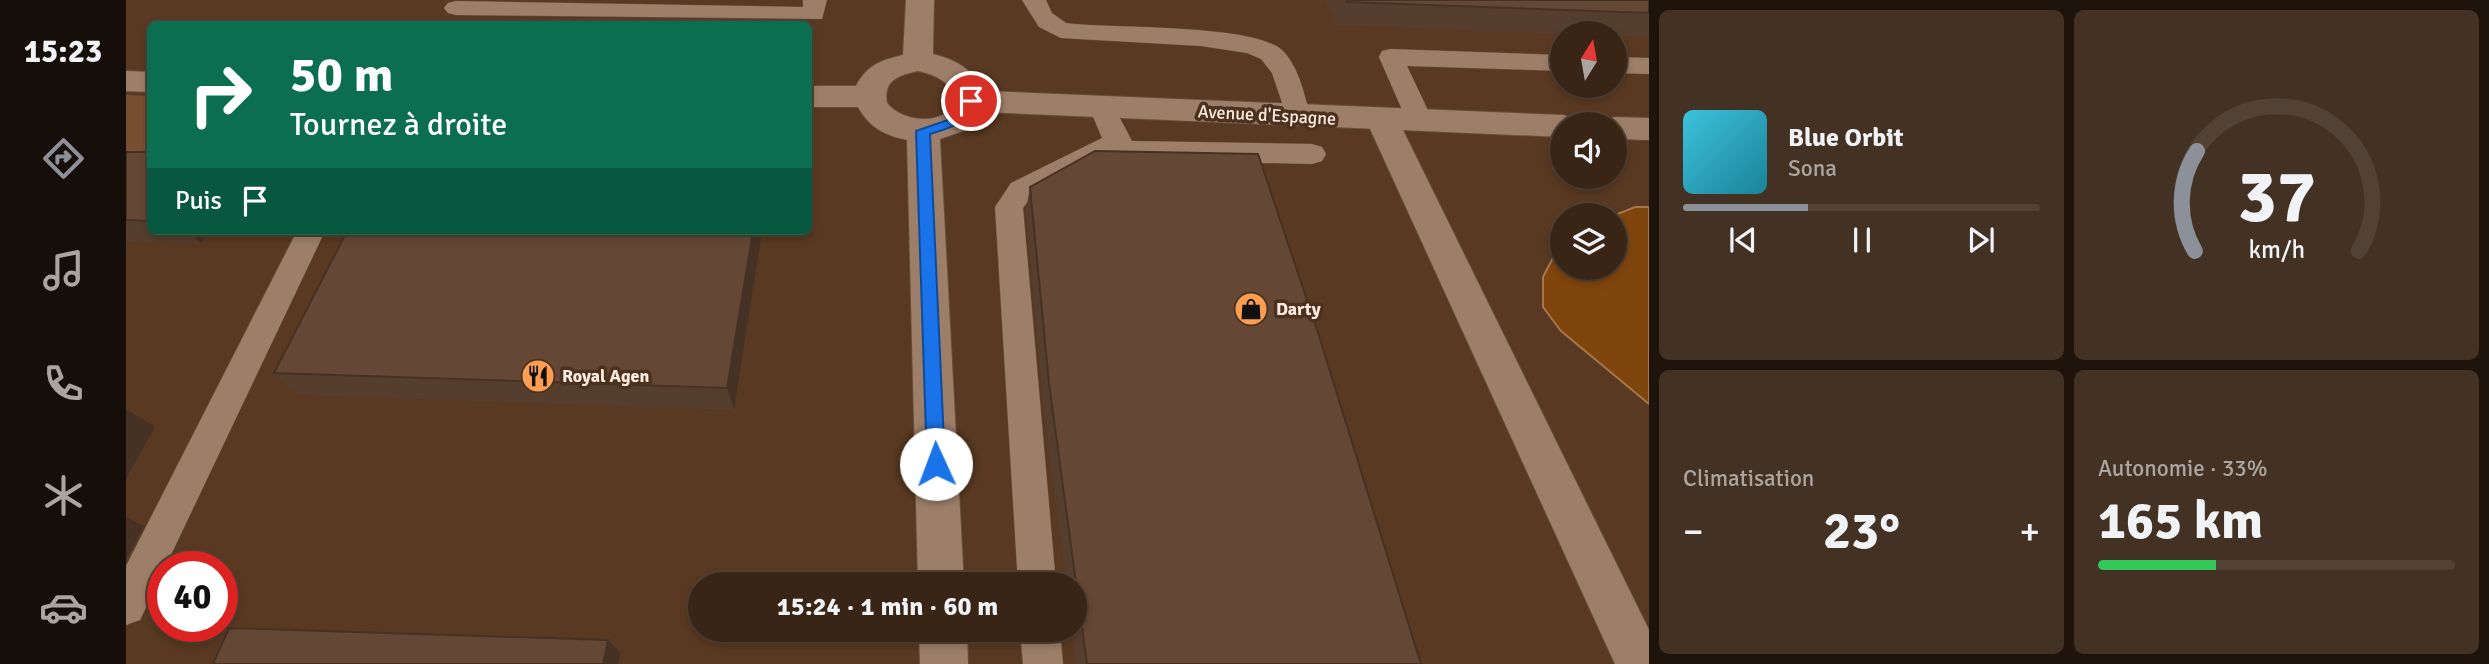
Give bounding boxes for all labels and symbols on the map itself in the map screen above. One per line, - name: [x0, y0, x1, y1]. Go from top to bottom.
- north arrow: [1550, 21, 1628, 98]
- pin: [941, 71, 1001, 131]
- street label: Avenue d'Espagne: [1197, 100, 1337, 130]
- shop icon: Darty: [1232, 290, 1270, 328]
- place label: Darty: [1276, 298, 1321, 320]
- restaurant icon: Royal Agen: [519, 357, 557, 395]
- place label: Royal Agen: [562, 365, 649, 387]
- position arrow: [899, 427, 973, 501]
- speed limit sign: 40: [147, 551, 238, 642]

